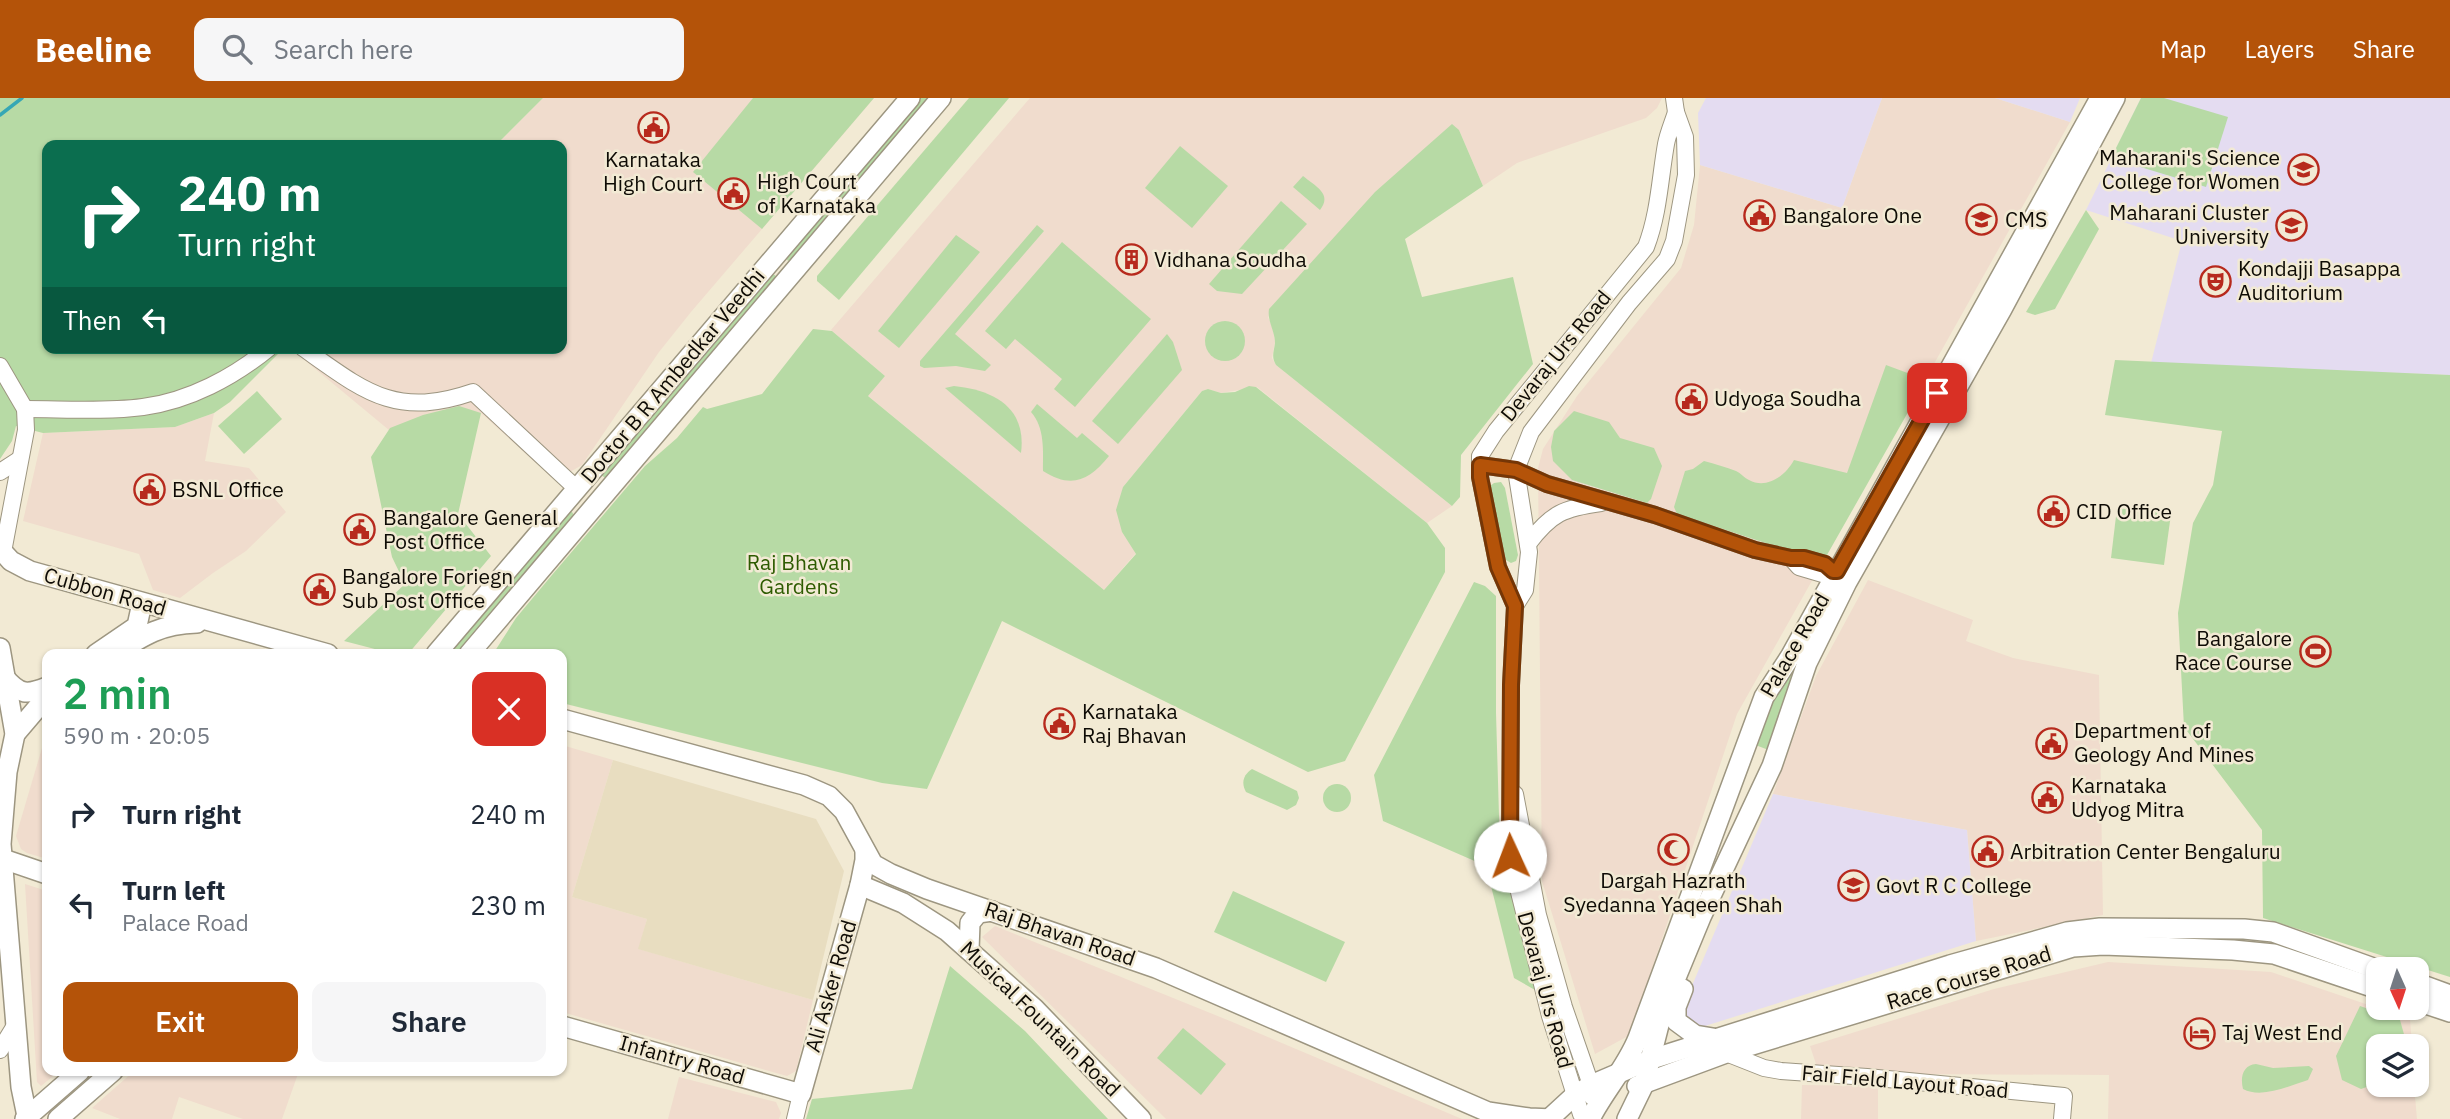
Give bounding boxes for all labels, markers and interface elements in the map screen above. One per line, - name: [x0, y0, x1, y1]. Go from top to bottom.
- search box: [194, 18, 684, 81]
- text: Beeline: [35, 28, 152, 71]
- icon: search: [218, 30, 256, 68]
- text: Search here: [274, 32, 413, 66]
- text: Map: [2160, 33, 2207, 65]
- text: Layers: [2245, 33, 2315, 65]
- text: Share: [2353, 33, 2415, 65]
- public building icon: Karnataka High Court: [636, 111, 670, 145]
- place label: Maharani's Science College for Women: [2099, 143, 2280, 195]
- place label: Karnataka High Court: [603, 145, 703, 197]
- school or university icon: Maharani's Science College for Women: [2286, 153, 2320, 187]
- text: 240 m: [178, 161, 322, 224]
- place label: High Court of Karnataka: [757, 167, 876, 219]
- icon: right: [63, 168, 154, 259]
- public building icon: High Court of Karnataka: [717, 177, 751, 211]
- place label: Maharani Cluster University: [2109, 198, 2270, 250]
- public building icon: Bangalore One: [1743, 199, 1777, 233]
- place label: Bangalore One: [1783, 201, 1922, 229]
- school or university icon: CMS: [1965, 203, 1999, 237]
- place label: CMS: [2005, 205, 2047, 233]
- school or university icon: Maharani Cluster University: [2275, 208, 2309, 242]
- text: Turn right: [178, 223, 316, 265]
- building icon: Vidhana Soudha: [1114, 243, 1148, 277]
- place label: Vidhana Soudha: [1154, 245, 1307, 273]
- place label: Kondajji Basappa Auditorium: [2238, 254, 2401, 306]
- street label: Doctor B R Ambedkar Veedhi: [574, 262, 770, 489]
- theatre icon: Kondajji Basappa Auditorium: [2198, 264, 2232, 298]
- street label: Devaraj Urs Road: [1494, 284, 1617, 427]
- icon: left: [136, 301, 174, 339]
- text: Then: [63, 303, 122, 337]
- pin: [1907, 363, 1967, 423]
- icon: arrive: [1918, 374, 1956, 412]
- public building icon: Udyoga Soudha: [1674, 382, 1708, 416]
- place label: Udyoga Soudha: [1714, 384, 1861, 412]
- public building icon: BSNL Office: [132, 473, 166, 507]
- place label: BSNL Office: [172, 475, 284, 503]
- public building icon: CID Office: [2036, 495, 2070, 529]
- place label: CID Office: [2076, 497, 2172, 525]
- place label: Bangalore General Post Office: [383, 503, 558, 555]
- public building icon: Bangalore General Post Office: [343, 513, 377, 547]
- park label: Raj Bhavan Gardens: [747, 548, 851, 600]
- street label: Cubbon Road: [41, 560, 170, 622]
- place label: Bangalore Foriegn Sub Post Office: [342, 562, 513, 614]
- public building icon: Bangalore Foriegn Sub Post Office: [302, 572, 336, 606]
- street label: Palace Road: [1753, 587, 1835, 702]
- place label: Bangalore Race Course: [2174, 624, 2292, 676]
- sports icon: Bangalore Race Course: [2298, 634, 2332, 668]
- text: 2 min: [63, 666, 172, 721]
- button: close: [472, 672, 546, 746]
- place label: Karnataka Raj Bhavan: [1082, 697, 1187, 749]
- public building icon: Karnataka Raj Bhavan: [1042, 707, 1076, 741]
- place label: Department of Geology And Mines: [2074, 716, 2255, 768]
- text: 590 m · 20:05: [63, 720, 210, 750]
- public building icon: Department of Geology And Mines: [2034, 726, 2068, 760]
- place label: Karnataka Udyog Mitra: [2071, 771, 2184, 823]
- public building icon: Karnataka Udyog Mitra: [2031, 781, 2065, 815]
- icon: right: [63, 795, 101, 833]
- text: Turn right: [122, 797, 241, 831]
- text: 240 m: [470, 797, 546, 831]
- position arrow: [1473, 819, 1547, 893]
- mosque icon: Dargah Hazrath Syedanna Yaqeen Shah: [1656, 832, 1690, 866]
- public building icon: Arbitration Center Bengaluru: [1970, 835, 2004, 869]
- place label: Arbitration Center Bengaluru: [2010, 837, 2281, 865]
- place label: Dargah Hazrath Syedanna Yaqeen Shah: [1563, 866, 1783, 918]
- school or university icon: Govt R C College: [1836, 869, 1870, 903]
- place label: Govt R C College: [1876, 871, 2031, 899]
- text: Turn left: [122, 873, 225, 907]
- icon: left: [63, 886, 101, 924]
- text: 230 m: [470, 888, 546, 922]
- street label: Raj Bhavan Road: [981, 894, 1140, 972]
- text: Palace Road: [122, 907, 249, 937]
- street label: Devaraj Urs Road: [1512, 908, 1580, 1071]
- street label: Ali Asker Road: [798, 916, 862, 1055]
- street label: Musical Fountain Road: [954, 934, 1127, 1102]
- street label: Race Course Road: [1883, 939, 2054, 1015]
- north arrow: [2366, 957, 2429, 1020]
- map controls: [2366, 957, 2429, 1097]
- button: Exit: [63, 982, 298, 1062]
- button: Share: [312, 982, 546, 1062]
- hotel icon: Taj West End: [2182, 1016, 2216, 1050]
- place label: Taj West End: [2222, 1018, 2343, 1046]
- street label: Infantry Road: [616, 1028, 748, 1090]
- button: layers: [2366, 1034, 2429, 1097]
- street label: Fair Field Layout Road: [1800, 1058, 2010, 1104]

